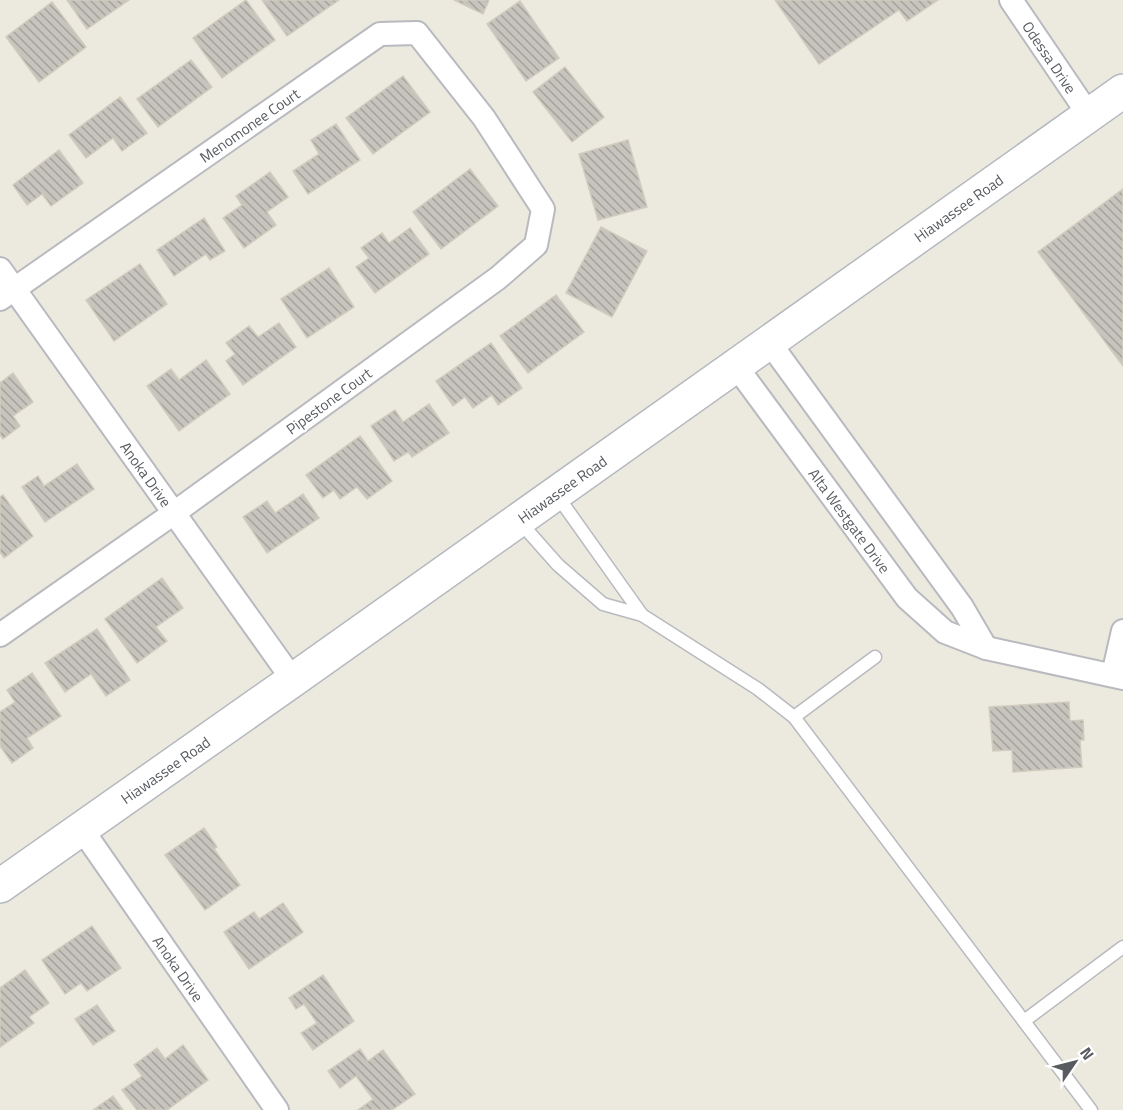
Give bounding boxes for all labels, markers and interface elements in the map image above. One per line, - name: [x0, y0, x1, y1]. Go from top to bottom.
- street label: Odessa Drive: [1017, 16, 1083, 98]
- street label: Menomonee Court: [195, 82, 305, 168]
- street label: Hiawassee Road: [909, 168, 1008, 248]
- street label: Pipestone Court: [281, 362, 377, 440]
- street label: Anoka Drive: [115, 437, 178, 512]
- street label: Hiawassee Road: [513, 449, 611, 529]
- street label: Alta Westgate Drive: [803, 463, 896, 578]
- street label: Hiawassee Road: [116, 730, 215, 809]
- street label: Anoka Drive: [148, 931, 210, 1006]
- north arrow: [1045, 1032, 1105, 1092]
- text: N: [1074, 1042, 1100, 1065]

